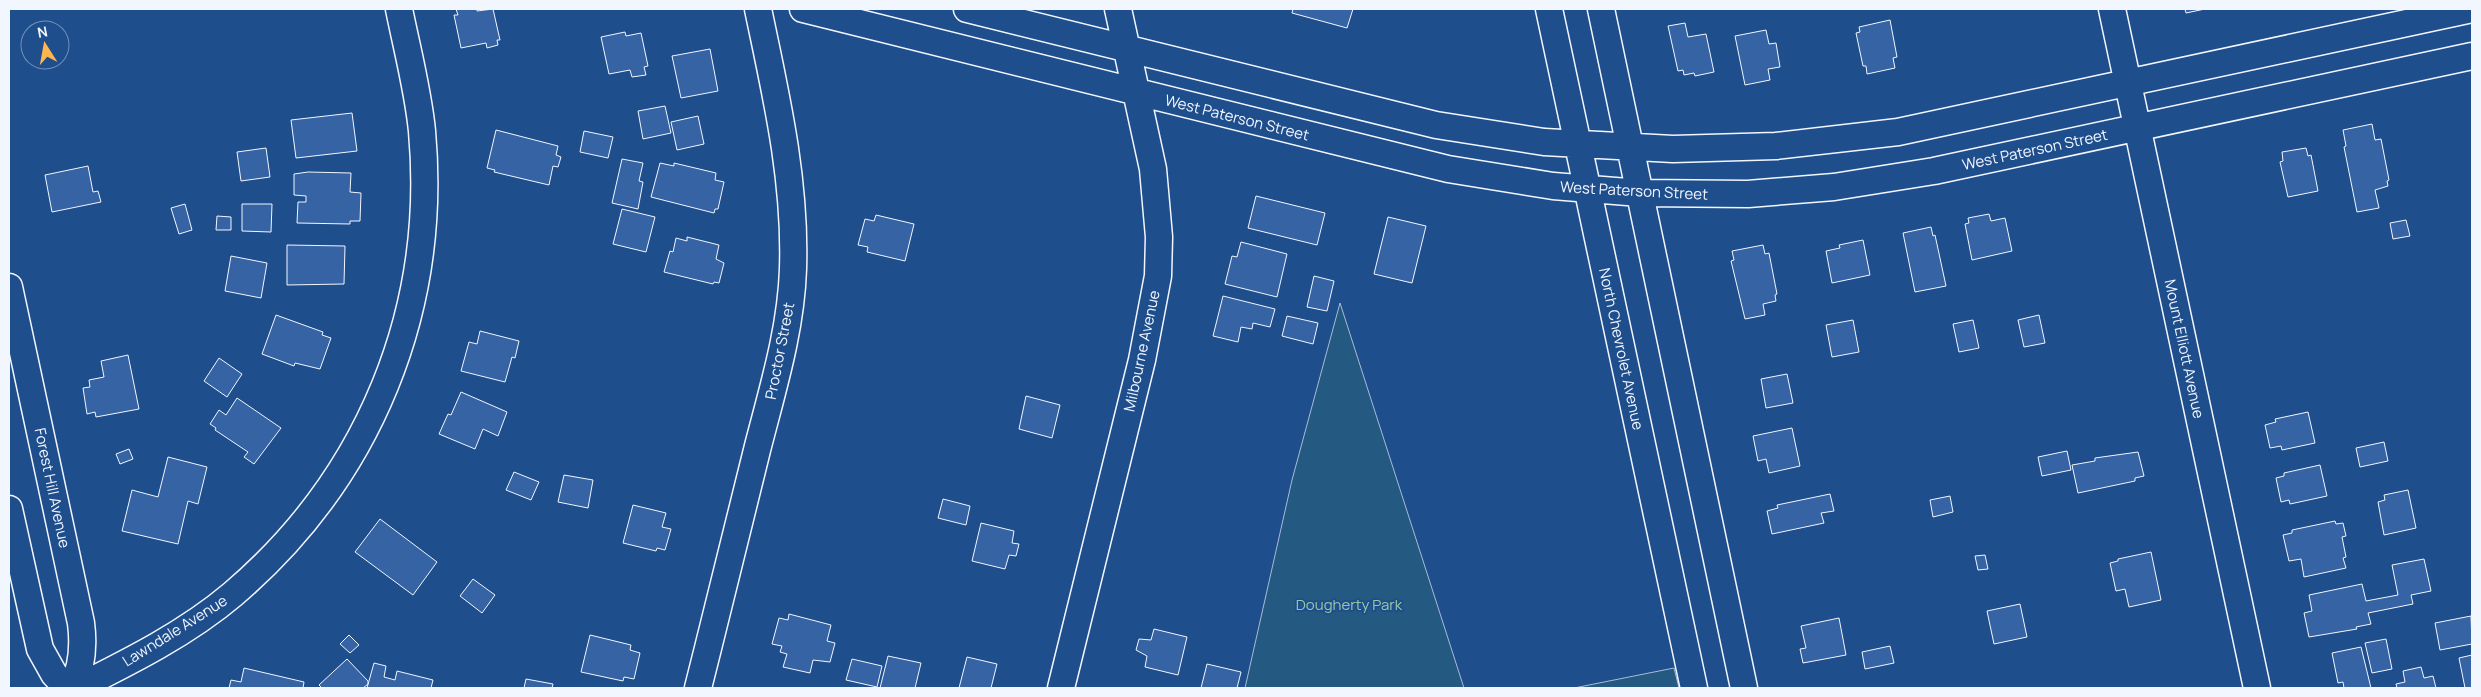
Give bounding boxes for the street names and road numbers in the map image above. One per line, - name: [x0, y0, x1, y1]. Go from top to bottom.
- street label: West Paterson Street: [1163, 89, 1312, 146]
- street label: West Paterson Street: [1960, 124, 2110, 175]
- street label: West Paterson Street: [1560, 176, 1709, 205]
- street label: North Chevrolet Avenue: [1594, 266, 1649, 432]
- street label: Mount Elliott Avenue: [2159, 277, 2210, 421]
- street label: Milbourne Avenue: [1118, 288, 1165, 414]
- street label: Proctor Street: [760, 301, 799, 401]
- street label: Forest Hill Avenue: [30, 426, 76, 550]
- street label: Lawndale Avenue: [118, 590, 231, 671]

